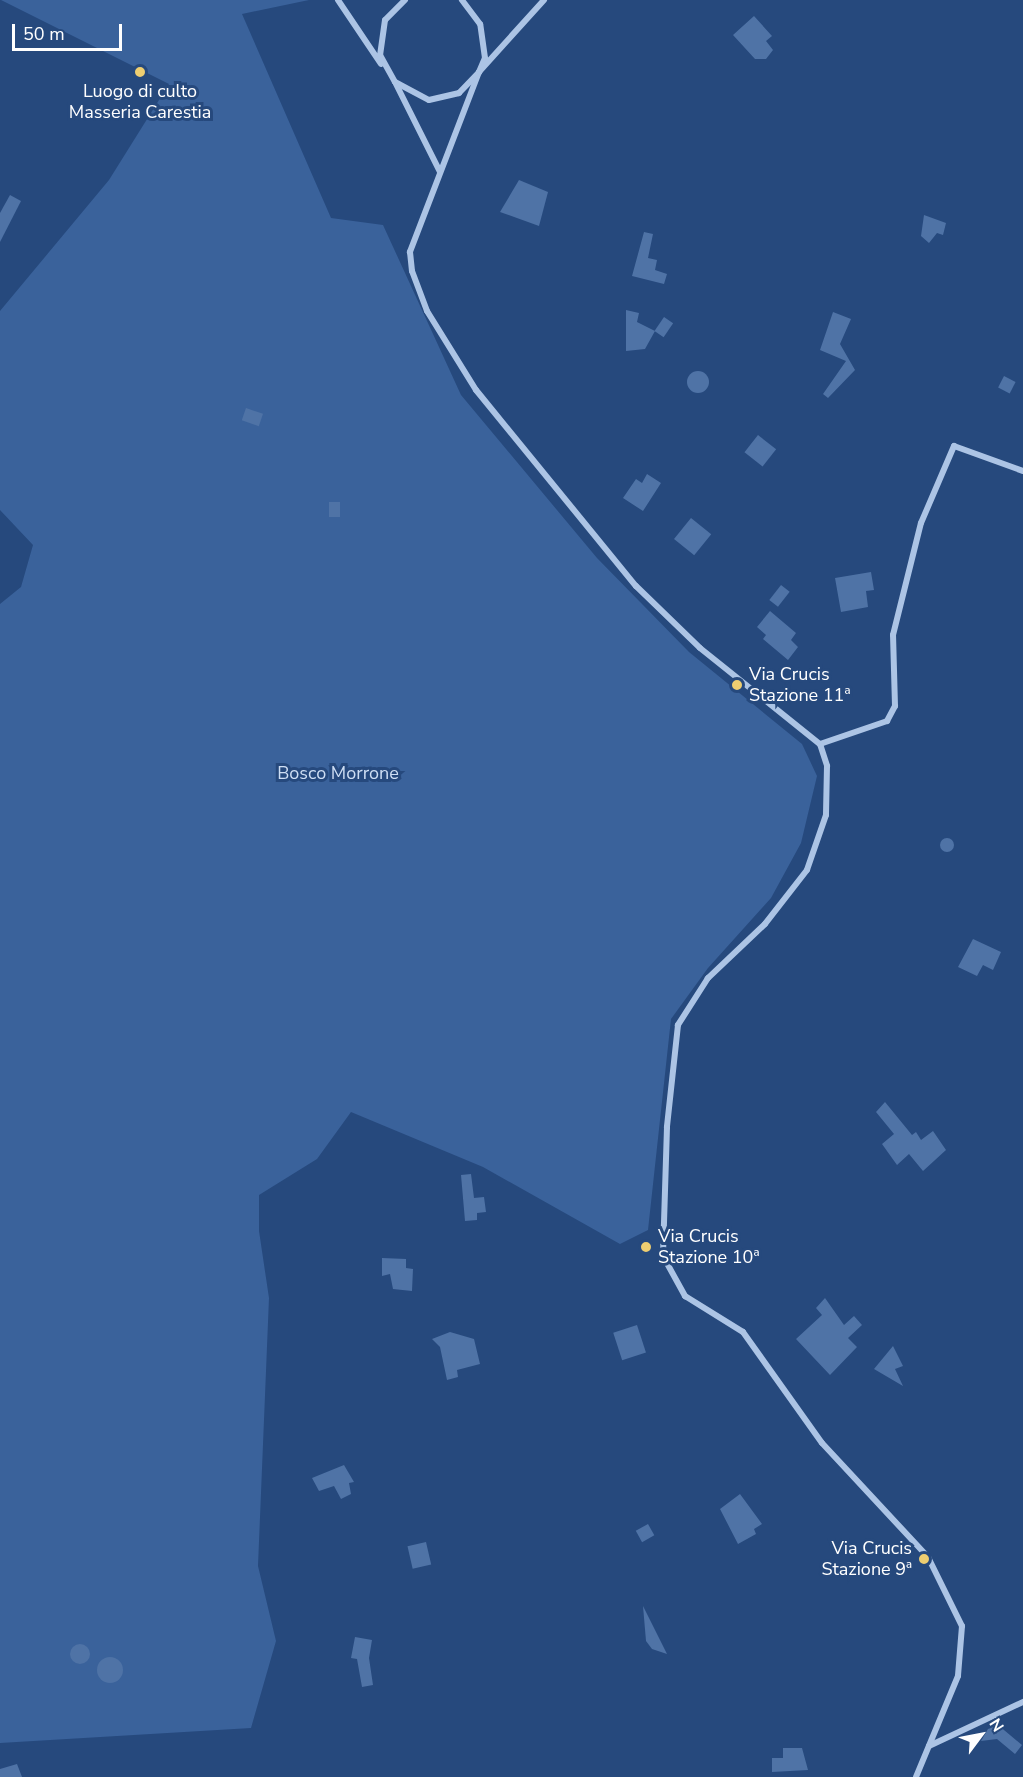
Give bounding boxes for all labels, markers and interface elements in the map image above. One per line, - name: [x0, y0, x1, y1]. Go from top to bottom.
- scale bar: [15, 12, 124, 50]
- text: 50 m: [23, 22, 65, 46]
- marker: Luogo di culto Masseria Carestia: [133, 65, 147, 79]
- place label: Luogo di culto Masseria Carestia: [69, 81, 211, 124]
- place label: Via Crucis Stazione 11ª: [749, 664, 850, 706]
- marker: Via Crucis Stazione 11ª: [730, 678, 744, 692]
- park label: Bosco Morrone: [277, 762, 399, 784]
- place label: Via Crucis Stazione 10ª: [658, 1226, 759, 1268]
- marker: Via Crucis Stazione 10ª: [639, 1240, 653, 1254]
- place label: Via Crucis Stazione 9ª: [821, 1538, 912, 1580]
- marker: Via Crucis Stazione 9ª: [917, 1552, 931, 1566]
- north arrow: [951, 1705, 1011, 1765]
- text: N: [984, 1715, 1009, 1736]

